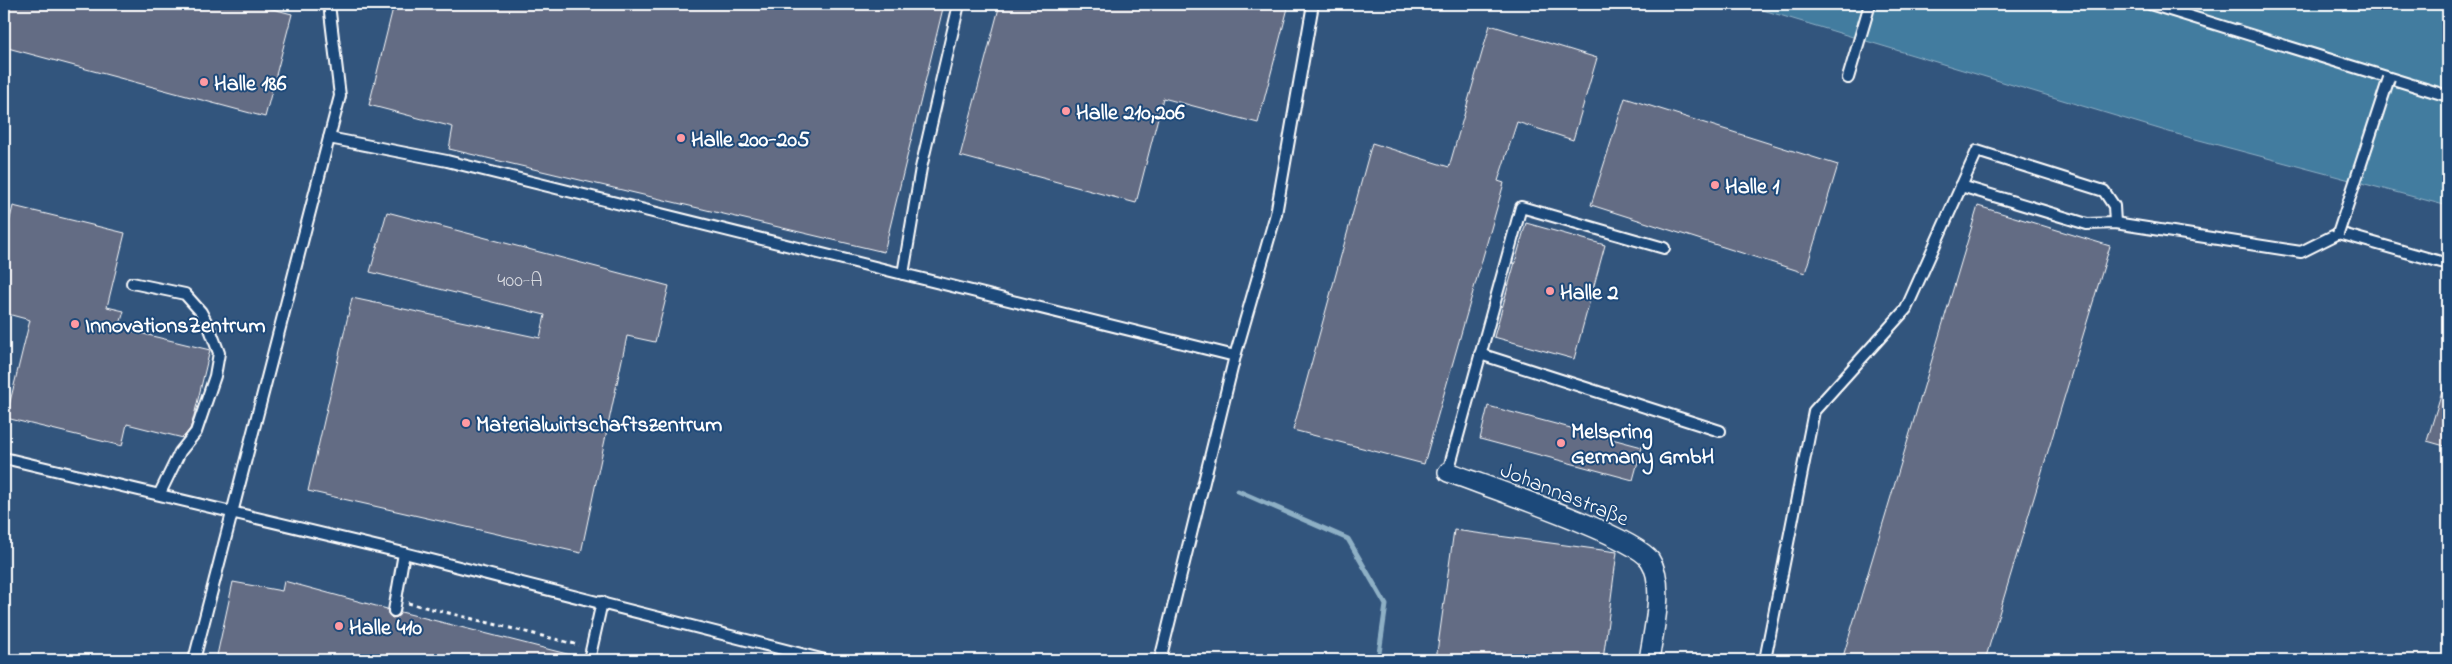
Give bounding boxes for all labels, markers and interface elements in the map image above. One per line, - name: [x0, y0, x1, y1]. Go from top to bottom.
- place label: Halle 186: [214, 69, 287, 101]
- marker: Halle 186: [198, 76, 210, 88]
- place label: Halle 210,206: [1076, 98, 1185, 130]
- marker: Halle 210,206: [1060, 105, 1072, 117]
- place label: Halle 200-205: [691, 125, 810, 157]
- marker: Halle 200-205: [675, 132, 687, 144]
- place label: Halle 1: [1725, 172, 1779, 204]
- marker: Halle 1: [1709, 179, 1721, 191]
- house number: 400-A: [497, 267, 543, 296]
- place label: Halle 2: [1560, 278, 1618, 310]
- marker: Halle 2: [1544, 285, 1556, 297]
- place label: InnovationsZentrum: [85, 311, 266, 343]
- marker: InnovationsZentrum: [69, 318, 81, 330]
- place label: Materialwirtschaftszentrum: [476, 410, 722, 442]
- marker: Materialwirtschaftszentrum: [460, 417, 472, 429]
- place label: Melspring Germany GmbH: [1571, 417, 1714, 475]
- marker: Melspring Germany GmbH: [1555, 437, 1567, 449]
- street label: Johannastraße: [1495, 455, 1633, 536]
- place label: Halle 410: [349, 613, 422, 645]
- marker: Halle 410: [333, 620, 345, 632]

